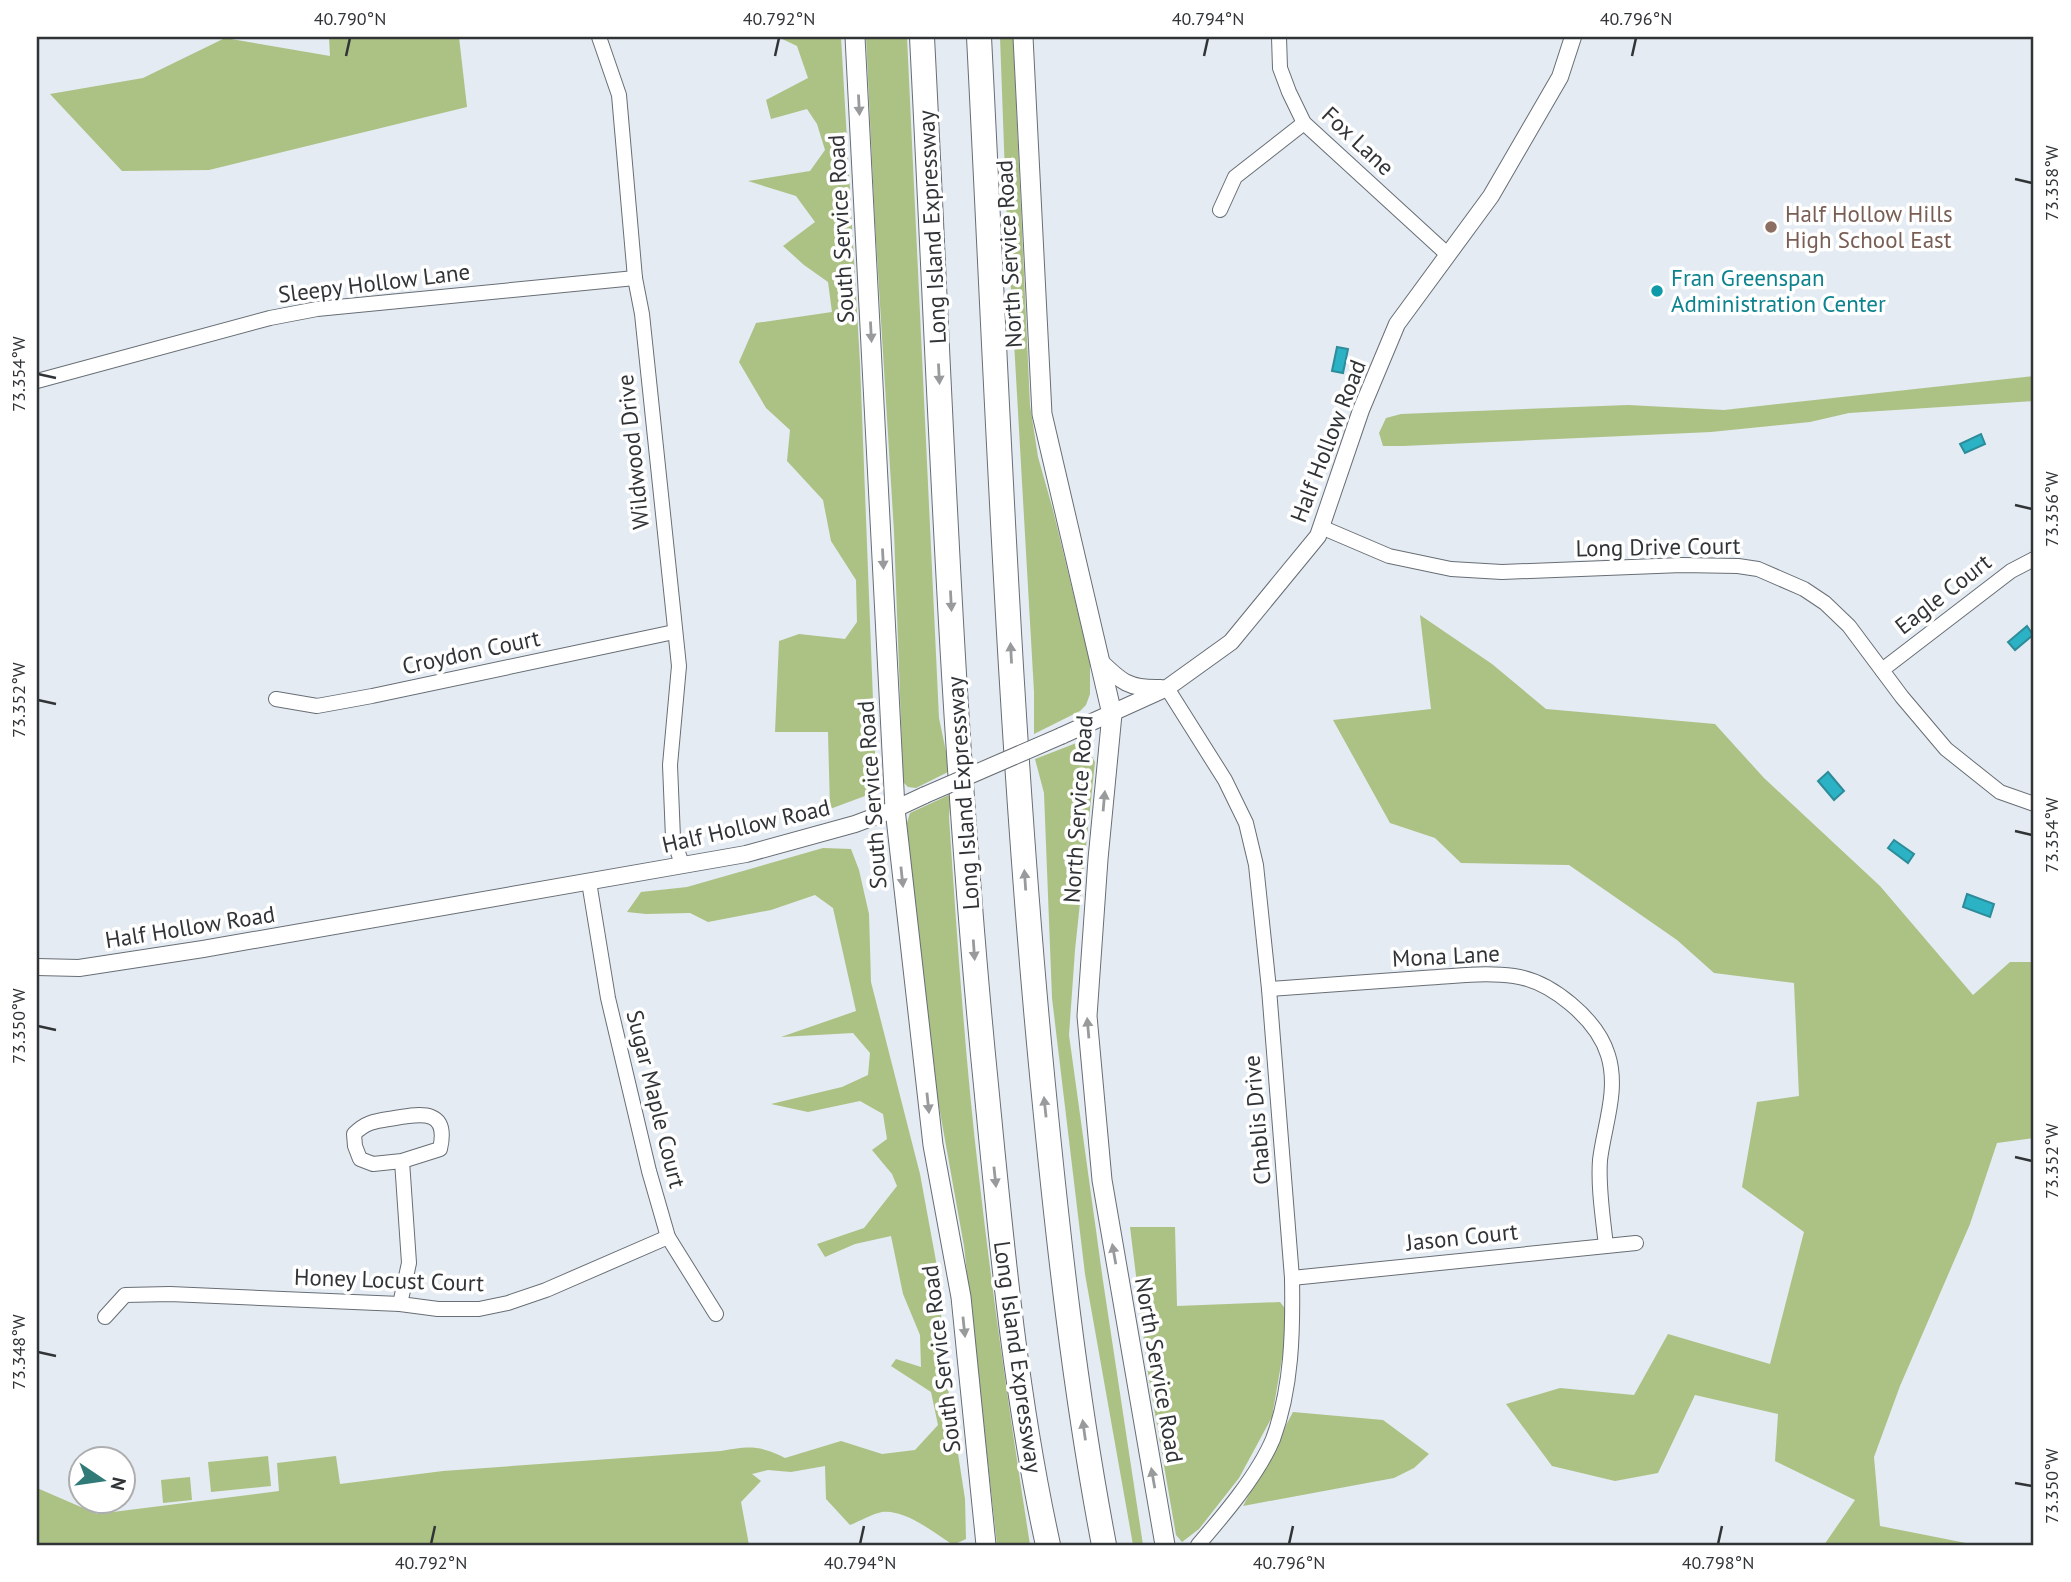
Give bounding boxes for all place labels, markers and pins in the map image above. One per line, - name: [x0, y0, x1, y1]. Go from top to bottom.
- place label: Half Hollow Hills High School East: [1785, 199, 1953, 254]
- marker: Half Hollow Hills High School East: [1763, 219, 1779, 235]
- place label: Fran Greenspan Administration Center: [1671, 263, 1886, 318]
- marker: Fran Greenspan Administration Center: [1649, 283, 1665, 299]

